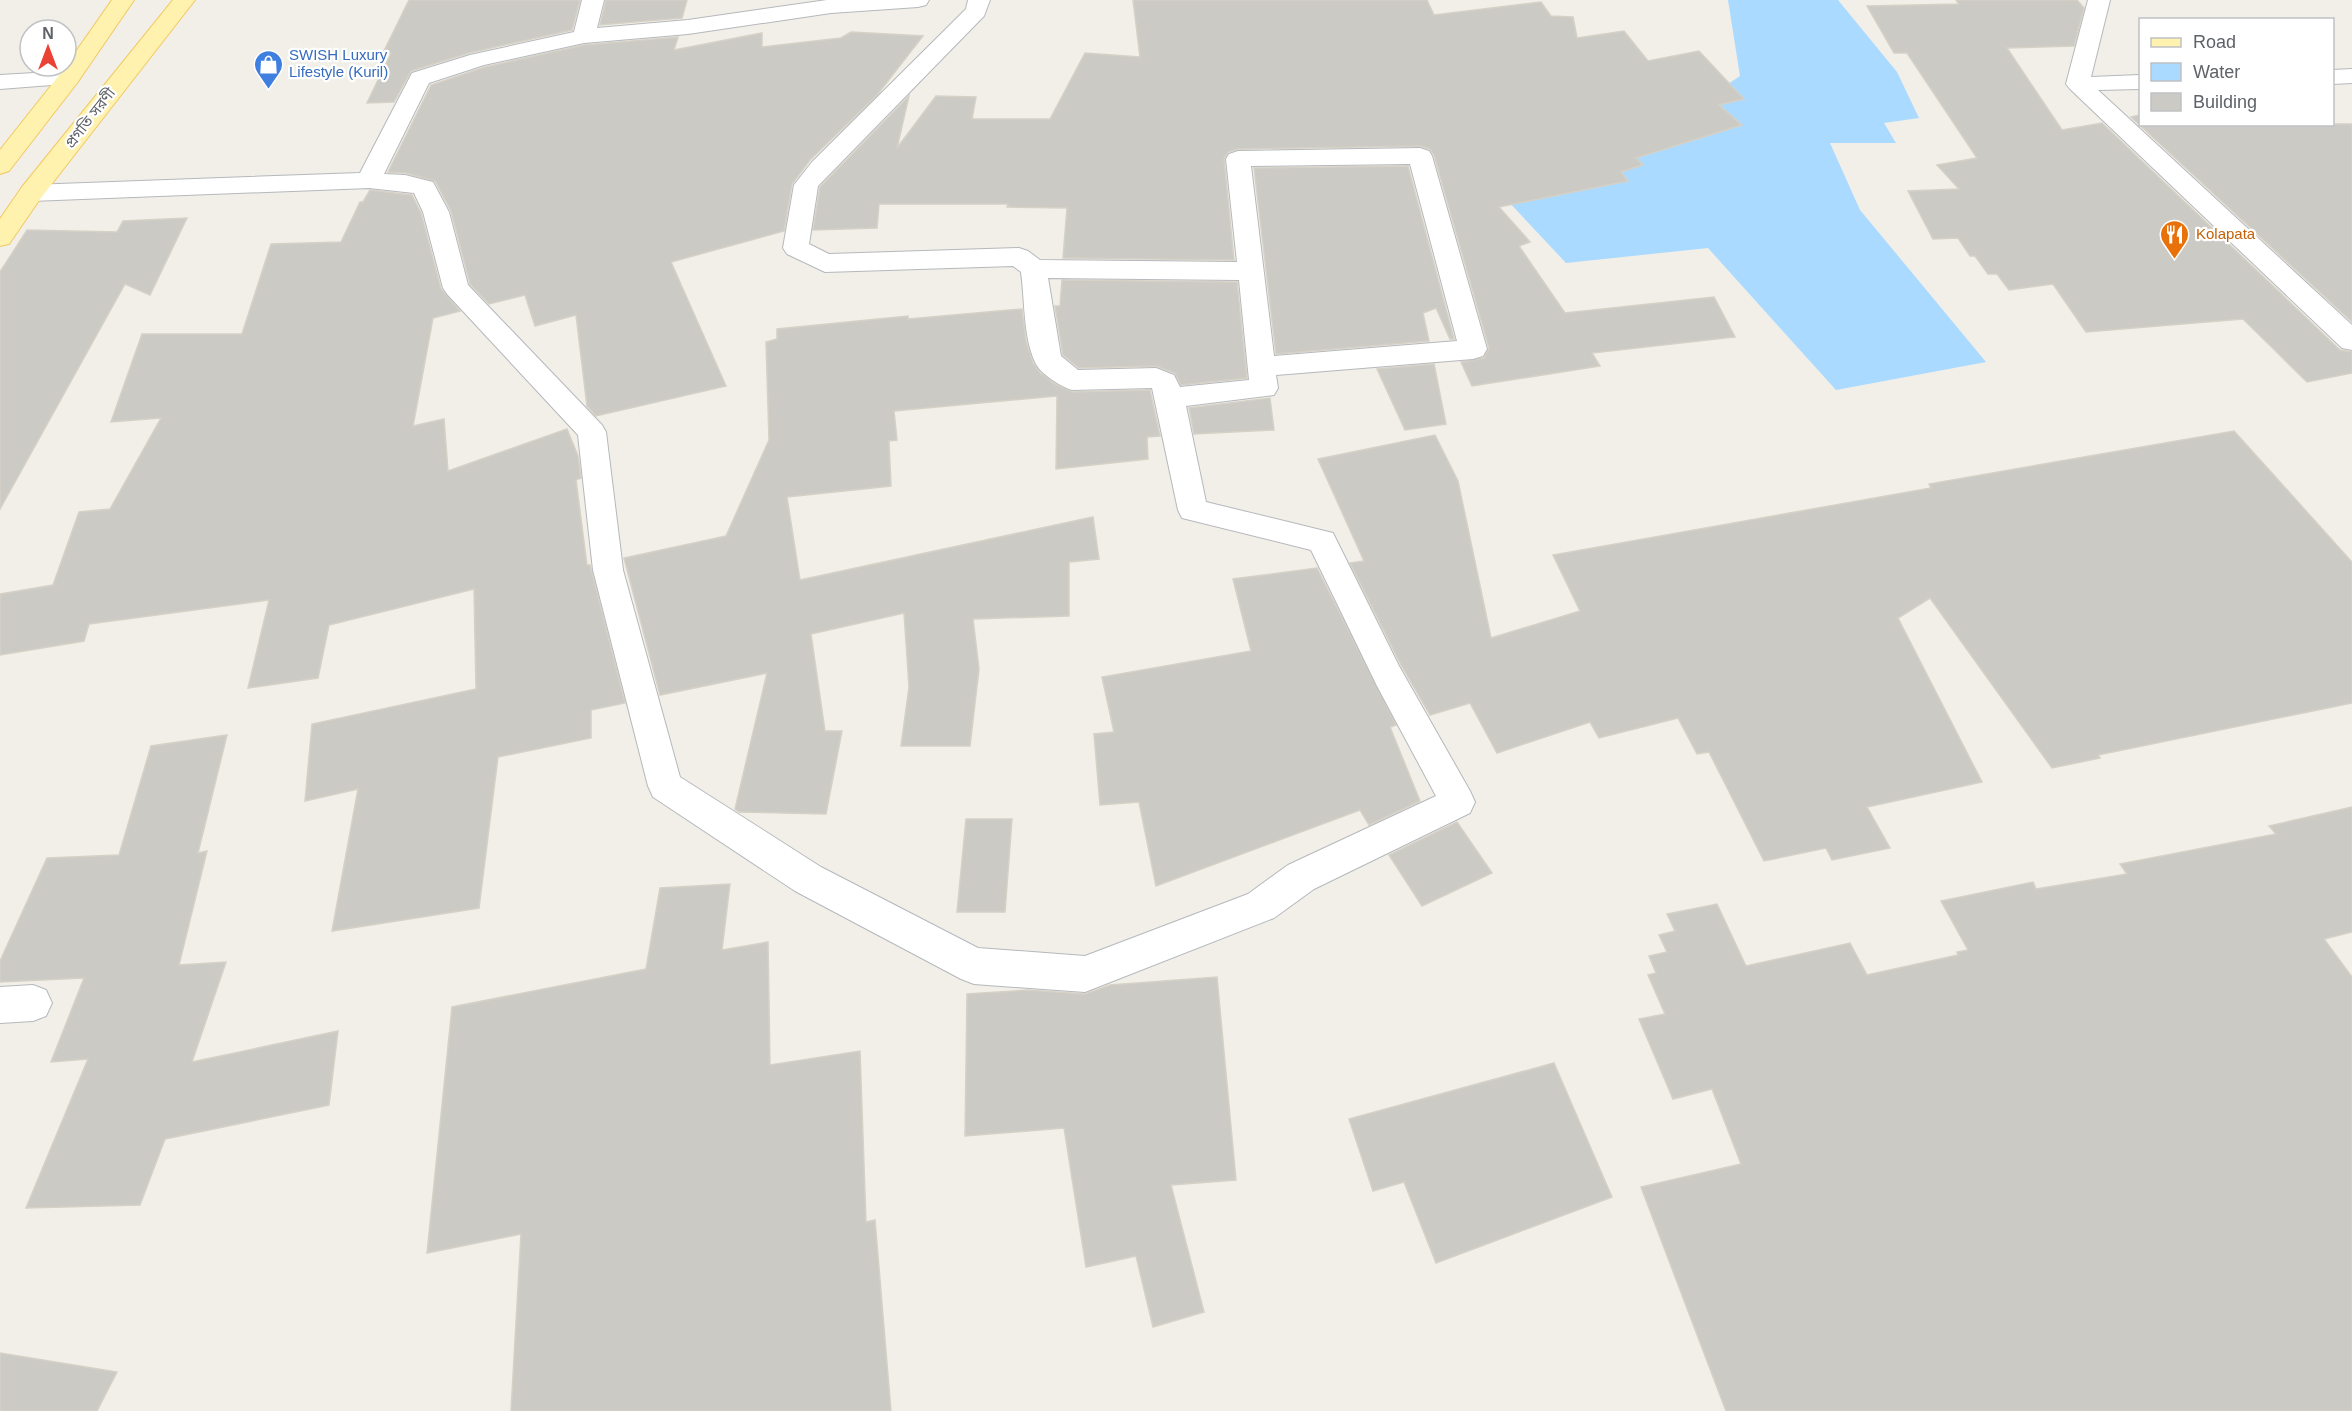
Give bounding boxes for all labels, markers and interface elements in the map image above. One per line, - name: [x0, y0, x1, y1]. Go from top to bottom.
- north arrow: [18, 18, 78, 78]
- legend: [2139, 18, 2334, 126]
- text: N: [42, 25, 54, 42]
- text: Road: [2193, 32, 2236, 52]
- place label: SWISH Luxury Lifestyle (Kuril): [289, 46, 388, 80]
- shop icon: SWISH Luxury Lifestyle (Kuril): [252, 48, 284, 90]
- text: Water: [2193, 62, 2240, 82]
- street label: প্রগতি সরণী: [61, 84, 119, 151]
- text: Building: [2193, 92, 2257, 112]
- restaurant icon: Kolapata: [2159, 218, 2191, 260]
- place label: Kolapata: [2196, 225, 2256, 242]

